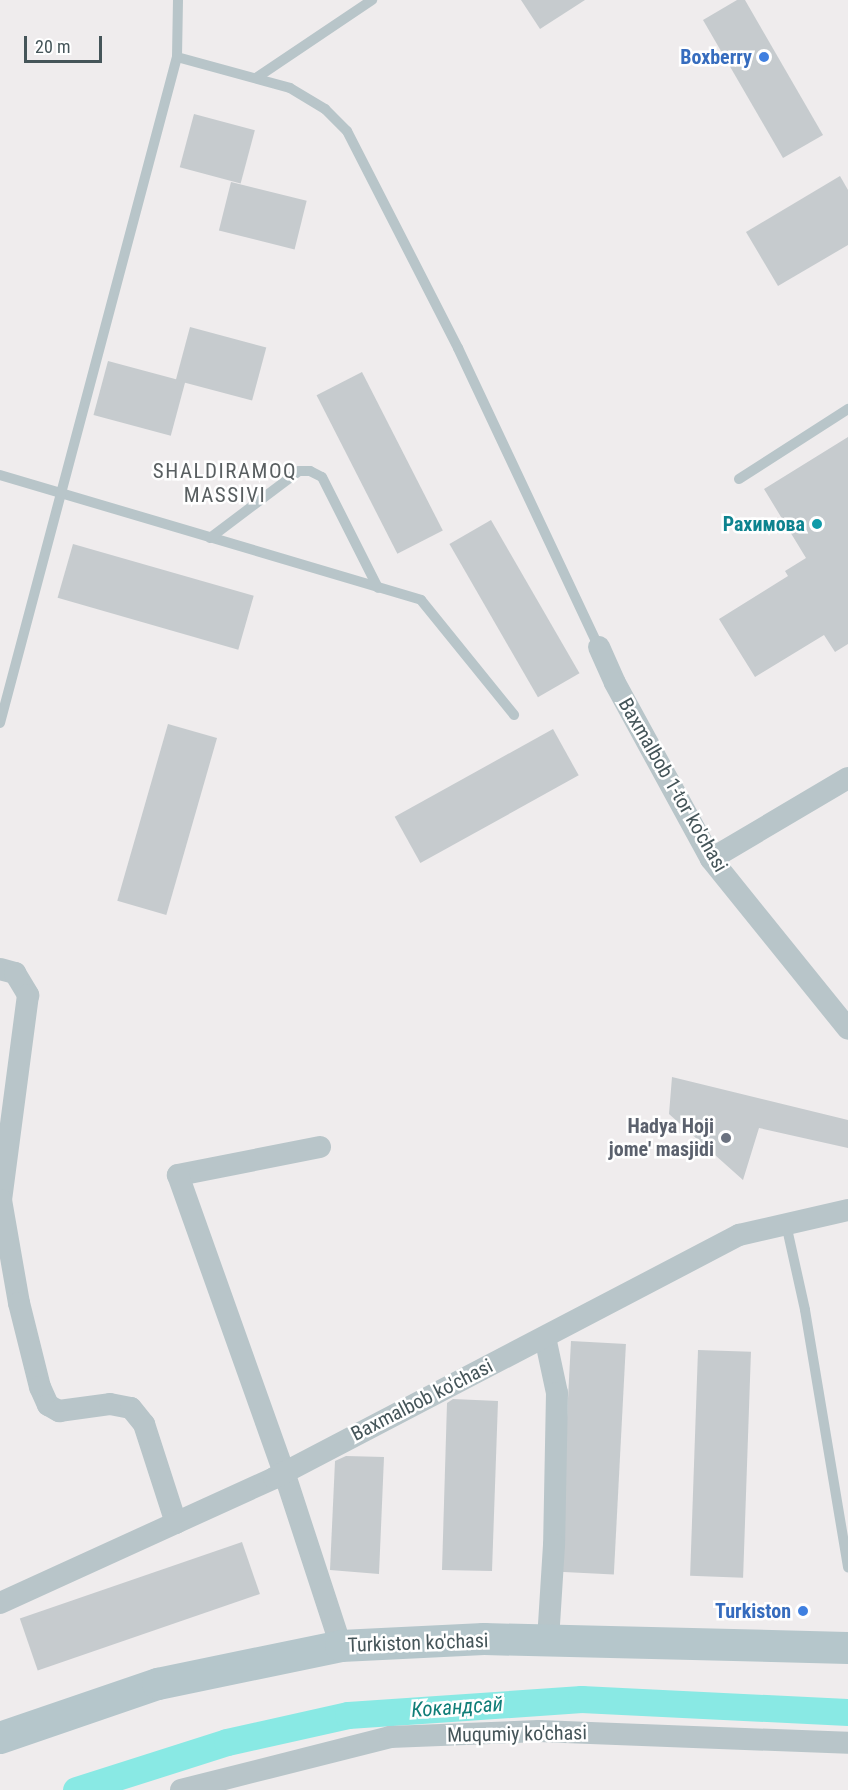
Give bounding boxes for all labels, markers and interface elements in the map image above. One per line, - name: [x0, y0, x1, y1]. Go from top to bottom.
- scale bar: [27, 24, 105, 62]
- text: 20 m: [35, 36, 70, 57]
- place label: Boxberry: [680, 45, 752, 69]
- marker: Boxberry: [757, 50, 771, 64]
- district label: SHALDIRAMOQ MASSIVI: [153, 458, 297, 508]
- place label: Рахимова: [723, 512, 805, 536]
- marker: Рахимова: [810, 517, 824, 531]
- street label: Baxmalbob 1-tor ko'chasi: [613, 694, 733, 876]
- place label: Hadya Hoji jome' masjidi: [609, 1114, 714, 1161]
- marker: Hadya Hoji jome' masjidi: [719, 1131, 733, 1145]
- street label: Baxmalbob ko'chasi: [347, 1354, 497, 1446]
- place label: Turkiston: [715, 1599, 791, 1623]
- marker: Turkiston: [796, 1604, 810, 1618]
- street label: Turkiston ko'chasi: [347, 1629, 489, 1657]
- water label: Кокандсай: [410, 1691, 504, 1723]
- street label: Muqumiy ko'chasi: [447, 1721, 587, 1747]

